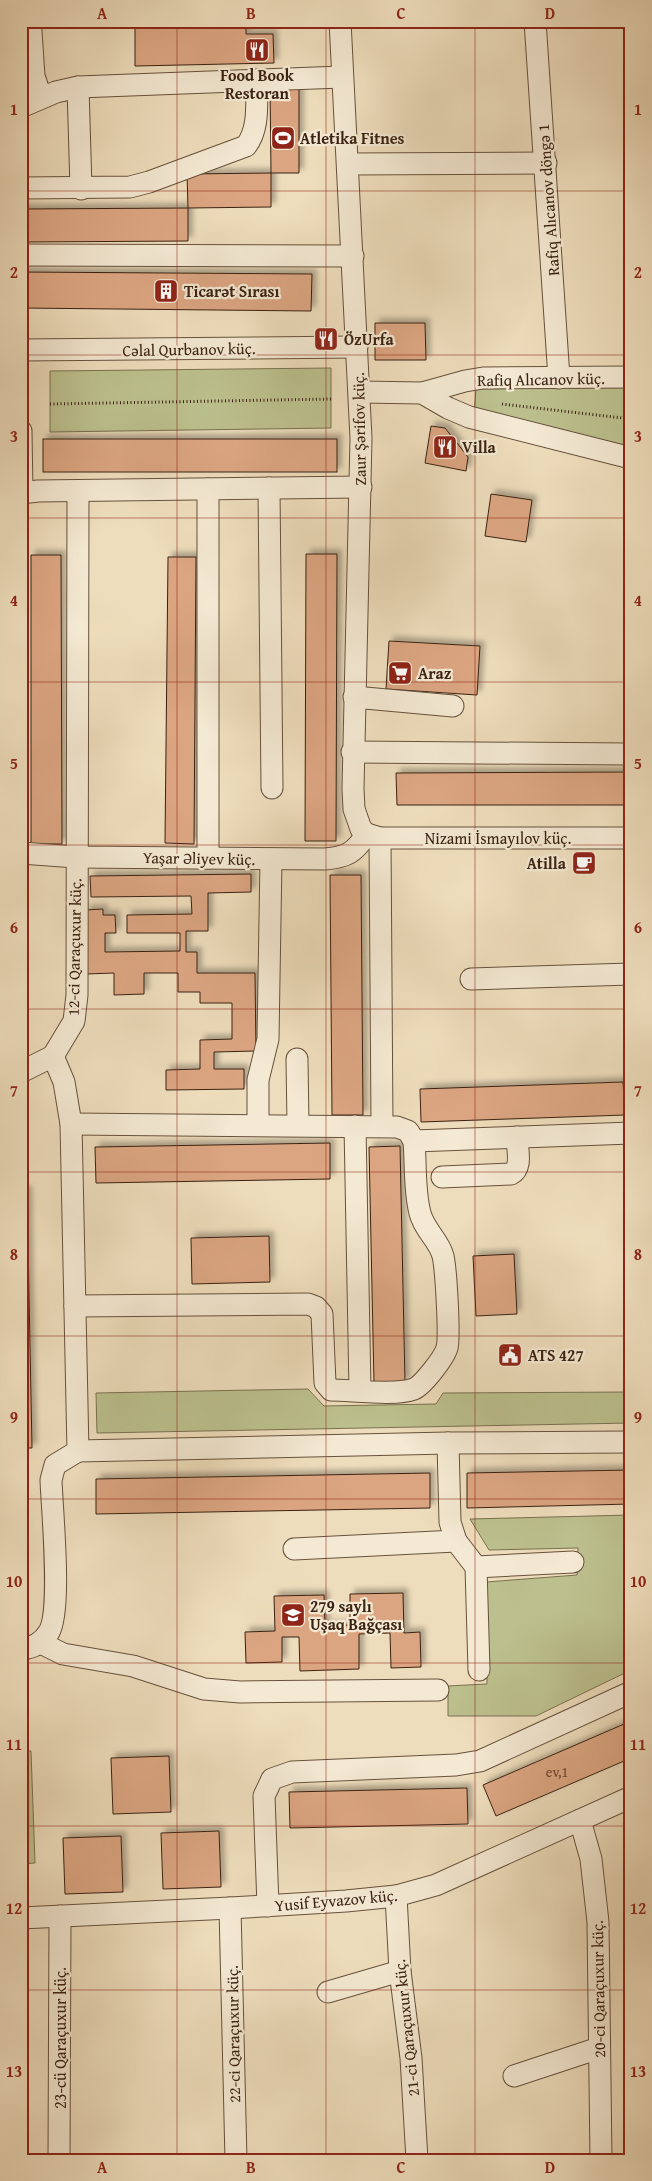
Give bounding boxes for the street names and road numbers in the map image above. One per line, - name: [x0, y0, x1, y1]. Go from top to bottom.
- street label: Rafiq Alıcanov döngə 1: [531, 123, 565, 277]
- street label: Cəlal Qurbanov küç.: [122, 336, 256, 362]
- street label: Rafiq Alıcanov küç.: [477, 366, 605, 392]
- street label: Zaur Şərifov küç.: [346, 372, 372, 486]
- street label: Nizami İsmayılov küç.: [425, 826, 571, 850]
- street label: Yaşar Əliyev küç.: [143, 845, 256, 871]
- street label: 12-ci Qaraçuxur küç.: [61, 878, 87, 1016]
- street label: Yusif Eyvazov küç.: [274, 1883, 398, 1917]
- street label: 20-ci Qaraçuxur küç.: [585, 1920, 611, 2058]
- street label: 21-ci Qaraçuxur küç.: [387, 1958, 425, 2098]
- street label: 22-ci Qaraçuxur küç.: [220, 1965, 246, 2103]
- street label: 23-cü Qaraçuxur küç.: [48, 1967, 72, 2109]

